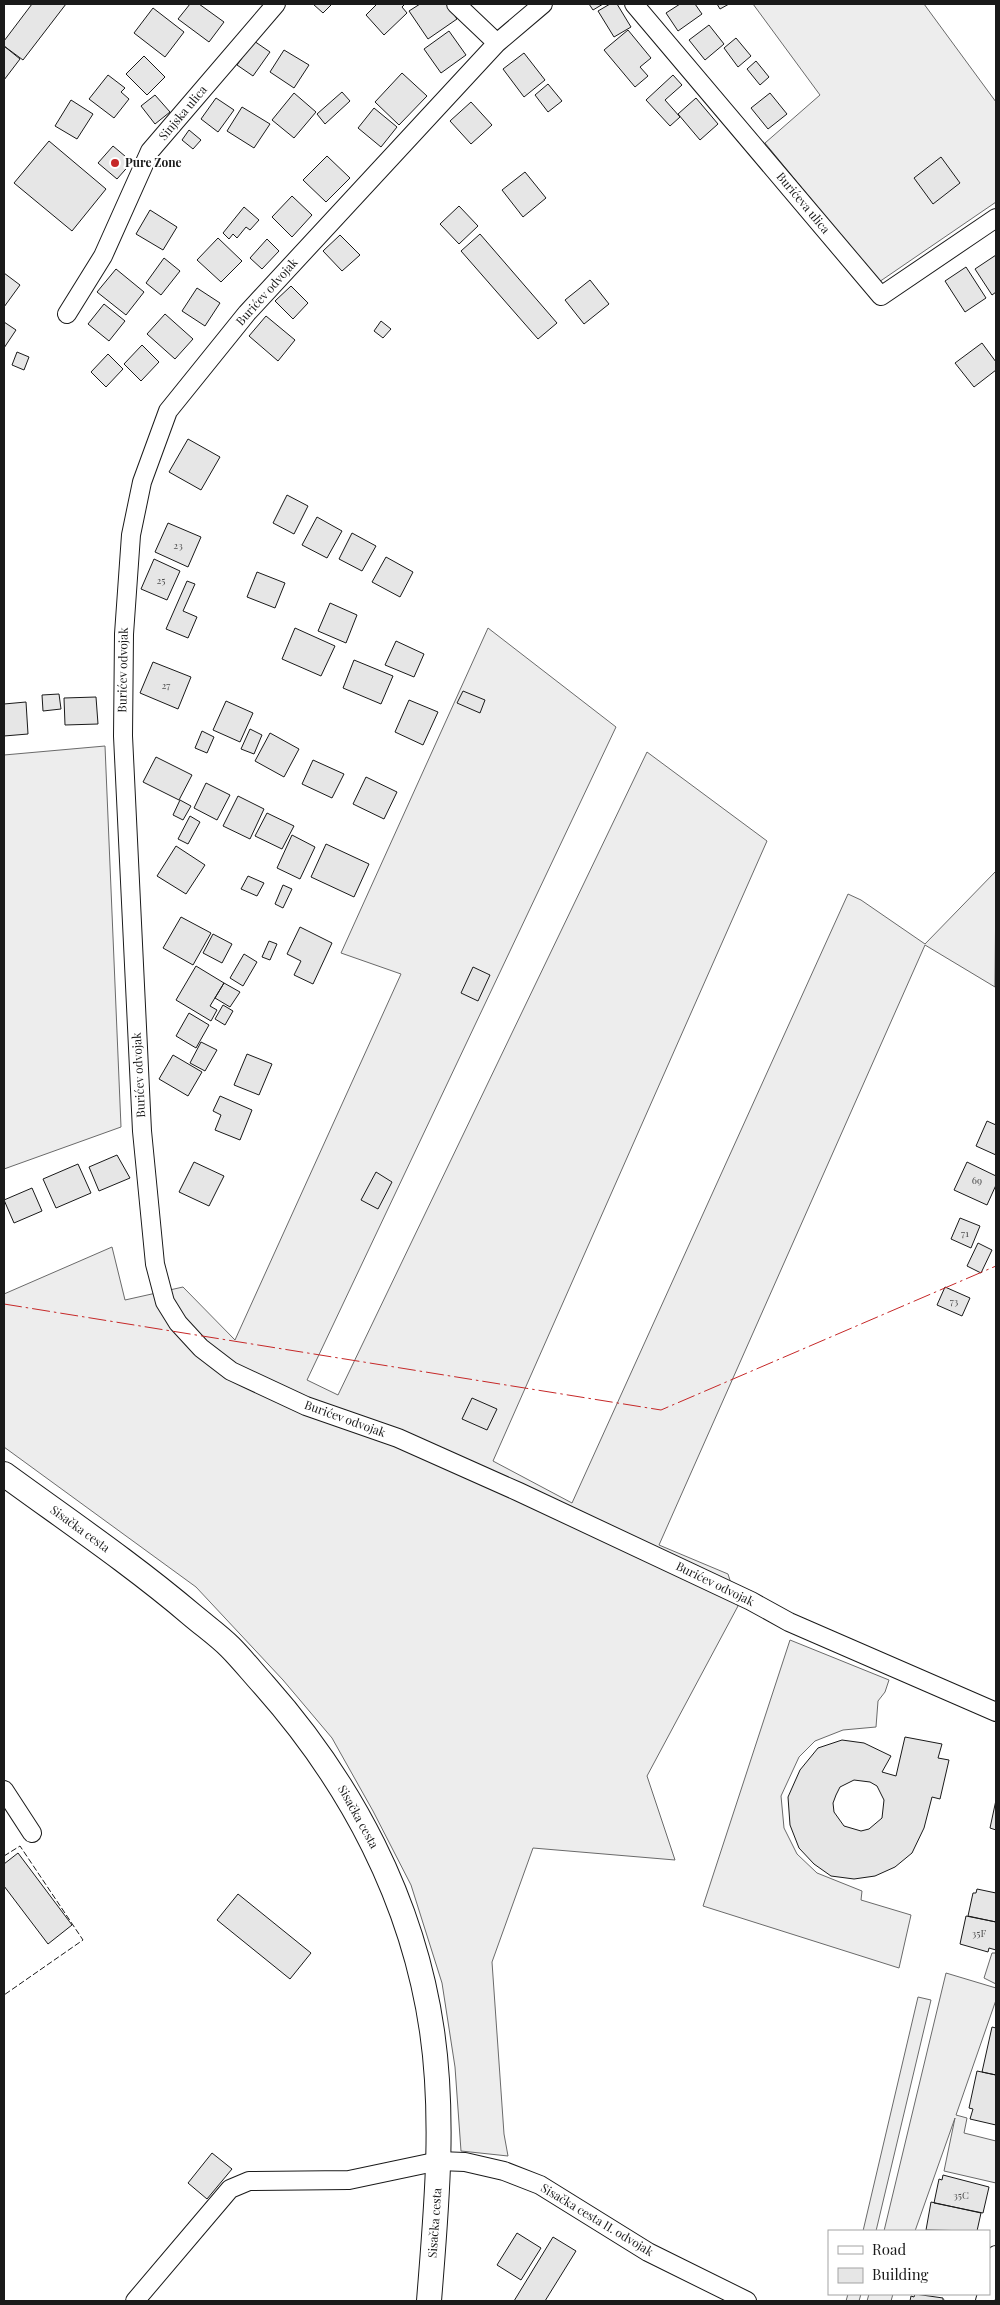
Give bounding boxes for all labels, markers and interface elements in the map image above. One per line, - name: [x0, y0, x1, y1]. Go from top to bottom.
- street label: Sinjska ulica: [155, 82, 210, 143]
- place label: Pure Zone: [125, 154, 182, 170]
- marker: Pure Zone: [109, 157, 121, 169]
- street label: Burićeva ulica: [773, 168, 834, 236]
- street label: Burićev odvojak: [232, 254, 301, 328]
- house number: 23: [173, 538, 183, 552]
- house number: 25: [157, 573, 165, 587]
- street label: Burićev odvojak: [113, 627, 131, 713]
- house number: 27: [162, 678, 170, 692]
- street label: Burićev odvojak: [128, 1032, 148, 1118]
- house number: 69: [972, 1173, 982, 1187]
- house number: 71: [961, 1226, 969, 1240]
- house number: 73: [950, 1294, 959, 1308]
- street label: Burićev odvojak: [302, 1396, 389, 1440]
- street label: Sisačka cesta: [48, 1501, 114, 1555]
- street label: Burićev odvojak: [674, 1557, 758, 1609]
- street label: Sisačka cesta: [335, 1782, 383, 1851]
- house number: 35F: [972, 1926, 986, 1940]
- street label: Sisačka cesta II. odvojak: [538, 2179, 657, 2259]
- street label: Sisačka cesta: [424, 2187, 444, 2258]
- house number: 35C: [953, 2188, 969, 2202]
- legend: [828, 2230, 990, 2295]
- text: Road: [872, 2239, 906, 2259]
- text: Building: [872, 2264, 929, 2284]

